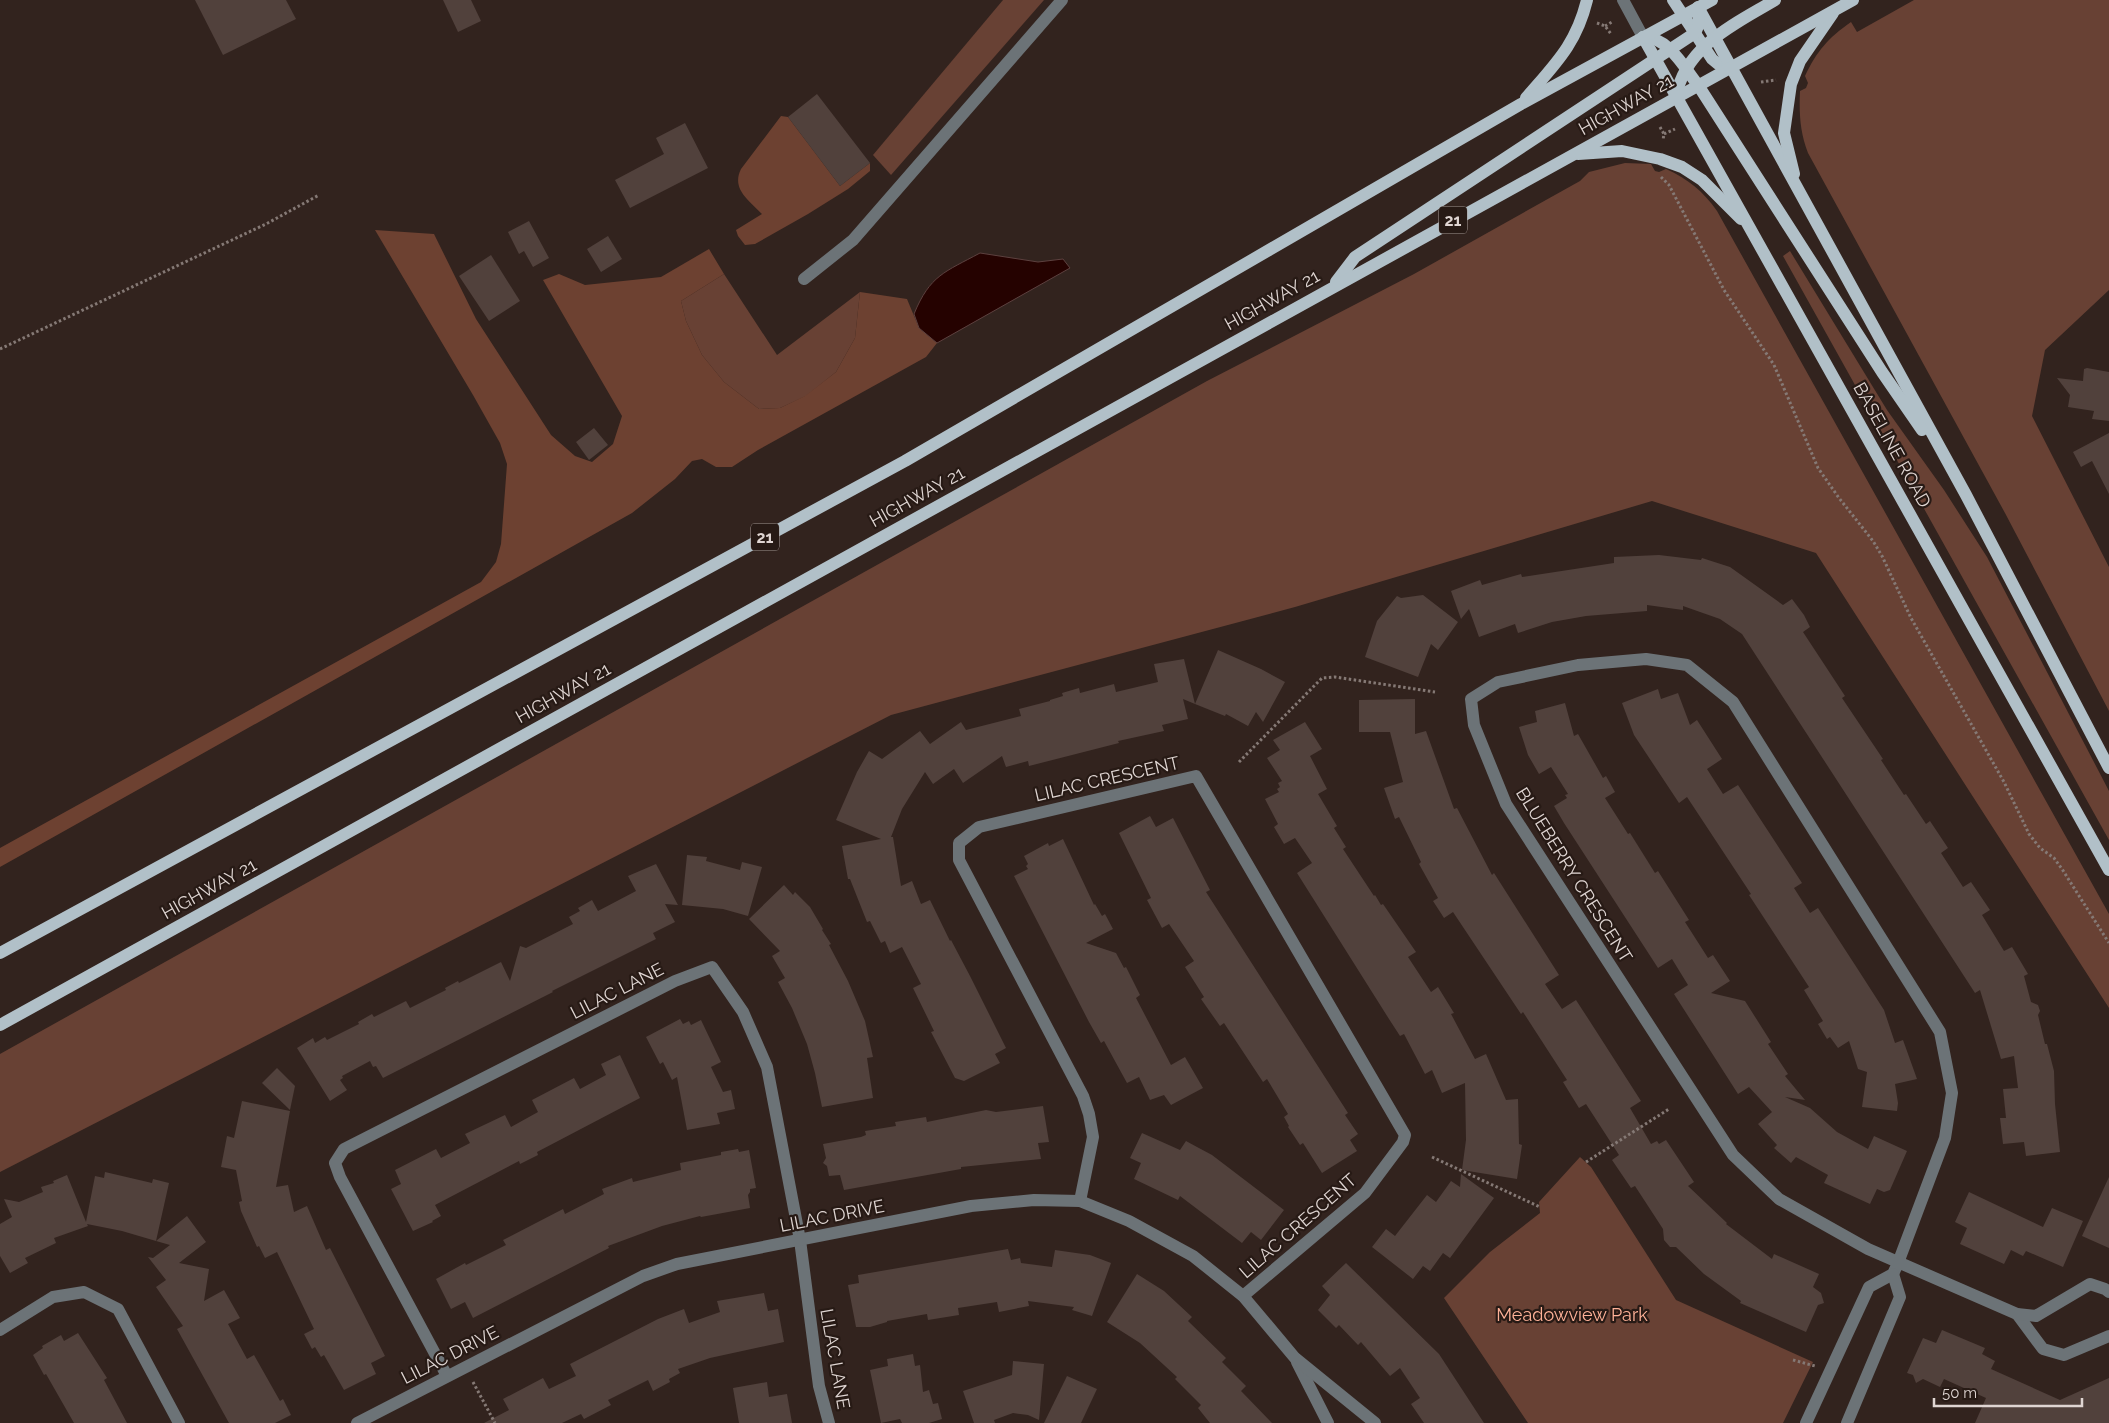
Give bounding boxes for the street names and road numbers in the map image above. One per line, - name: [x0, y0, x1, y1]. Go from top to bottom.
- street label: HIGHWAY 21: [1575, 70, 1677, 139]
- road number: 21: [1439, 206, 1467, 234]
- street label: HIGHWAY 21: [1221, 265, 1323, 334]
- street label: BASELINE ROAD: [1849, 379, 1936, 511]
- street label: HIGHWAY 21: [866, 462, 968, 531]
- road number: 21: [751, 524, 779, 550]
- street label: HIGHWAY 21: [512, 658, 614, 727]
- street label: LILAC CRESCENT: [1032, 752, 1181, 805]
- street label: BLUEBERRY CRESCENT: [1512, 783, 1637, 966]
- street label: HIGHWAY 21: [158, 854, 260, 923]
- street label: LILAC LANE: [567, 958, 667, 1023]
- street label: LILAC CRESCENT: [1235, 1169, 1360, 1282]
- street label: LILAC DRIVE: [778, 1195, 886, 1236]
- street label: LILAC LANE: [816, 1307, 855, 1411]
- street label: LILAC DRIVE: [398, 1321, 502, 1388]

